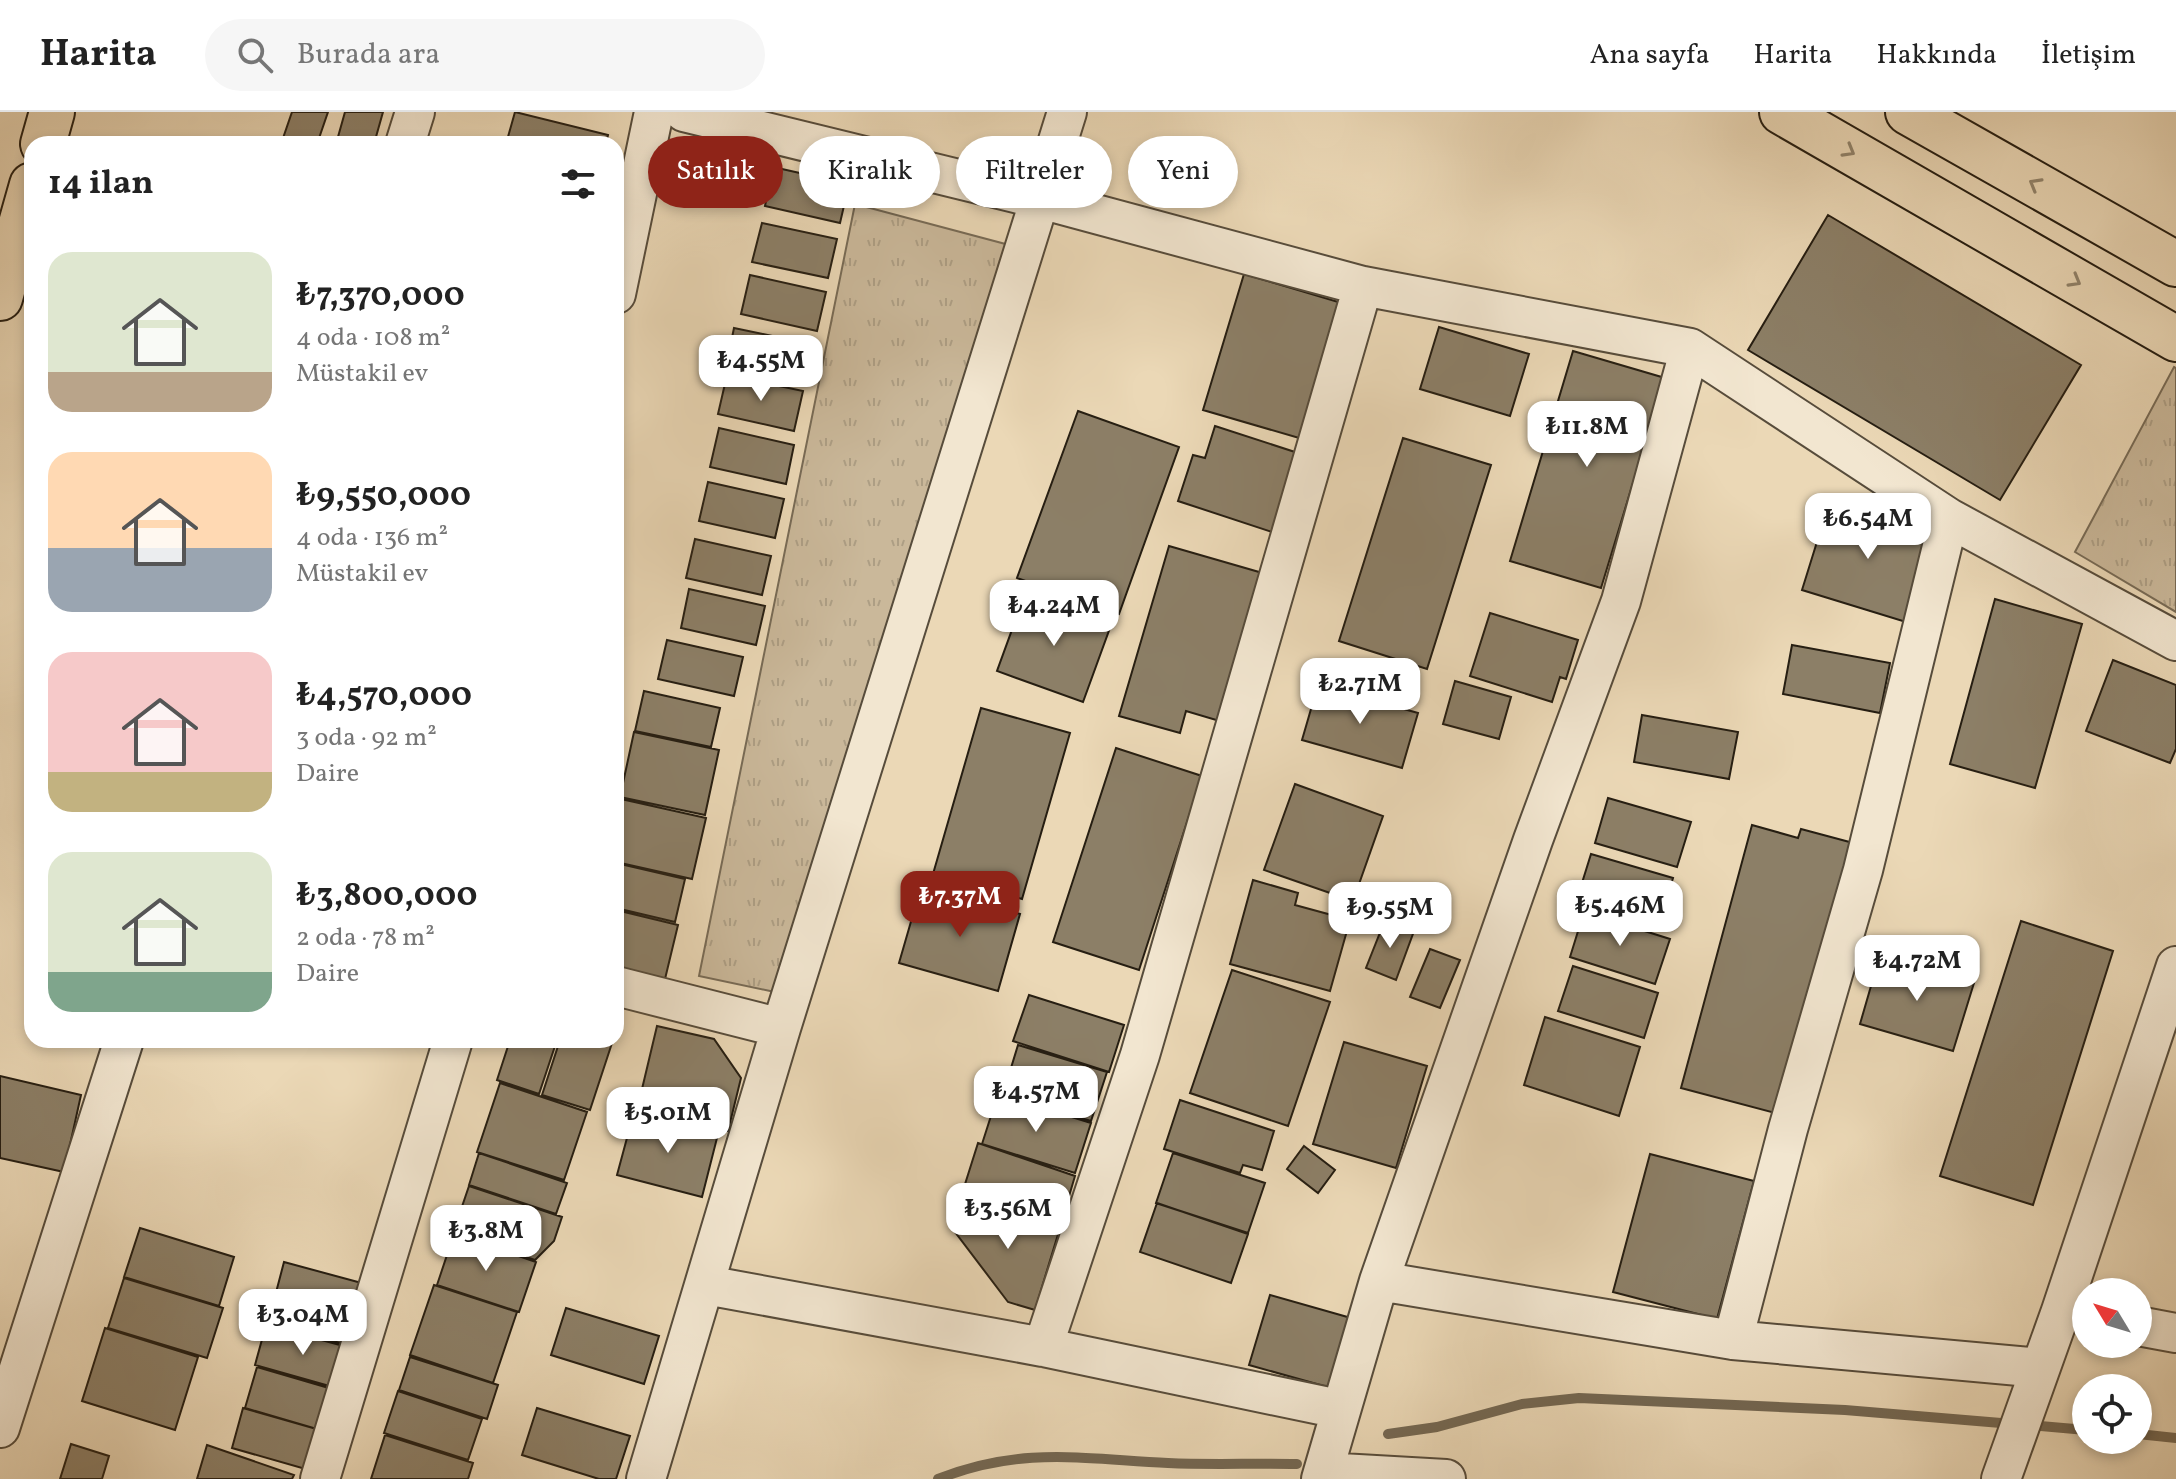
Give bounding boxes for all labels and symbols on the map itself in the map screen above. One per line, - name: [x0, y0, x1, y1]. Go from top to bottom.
- one-way arrow: [1840, 141, 1855, 157]
- one-way arrow: [2029, 178, 2044, 194]
- one-way arrow: [2066, 271, 2081, 287]
- pin: ₺4.55M: [696, 335, 826, 403]
- pin: ₺11.8M: [1522, 401, 1652, 469]
- pin: ₺6.54M: [1803, 493, 1933, 561]
- pin: ₺4.24M: [989, 580, 1119, 648]
- pin: ₺2.71M: [1295, 658, 1425, 726]
- pin: ₺7.37M: [895, 871, 1025, 939]
- pin: ₺5.46M: [1555, 880, 1685, 948]
- pin: ₺9.55M: [1325, 882, 1455, 950]
- pin: ₺4.72M: [1852, 935, 1982, 1003]
- pin: ₺4.57M: [971, 1066, 1101, 1134]
- pin: ₺5.01M: [603, 1087, 733, 1155]
- pin: ₺3.56M: [943, 1183, 1073, 1251]
- pin: ₺3.8M: [430, 1205, 542, 1273]
- north arrow: [2072, 1278, 2152, 1358]
- pin: ₺3.04M: [238, 1289, 368, 1357]

